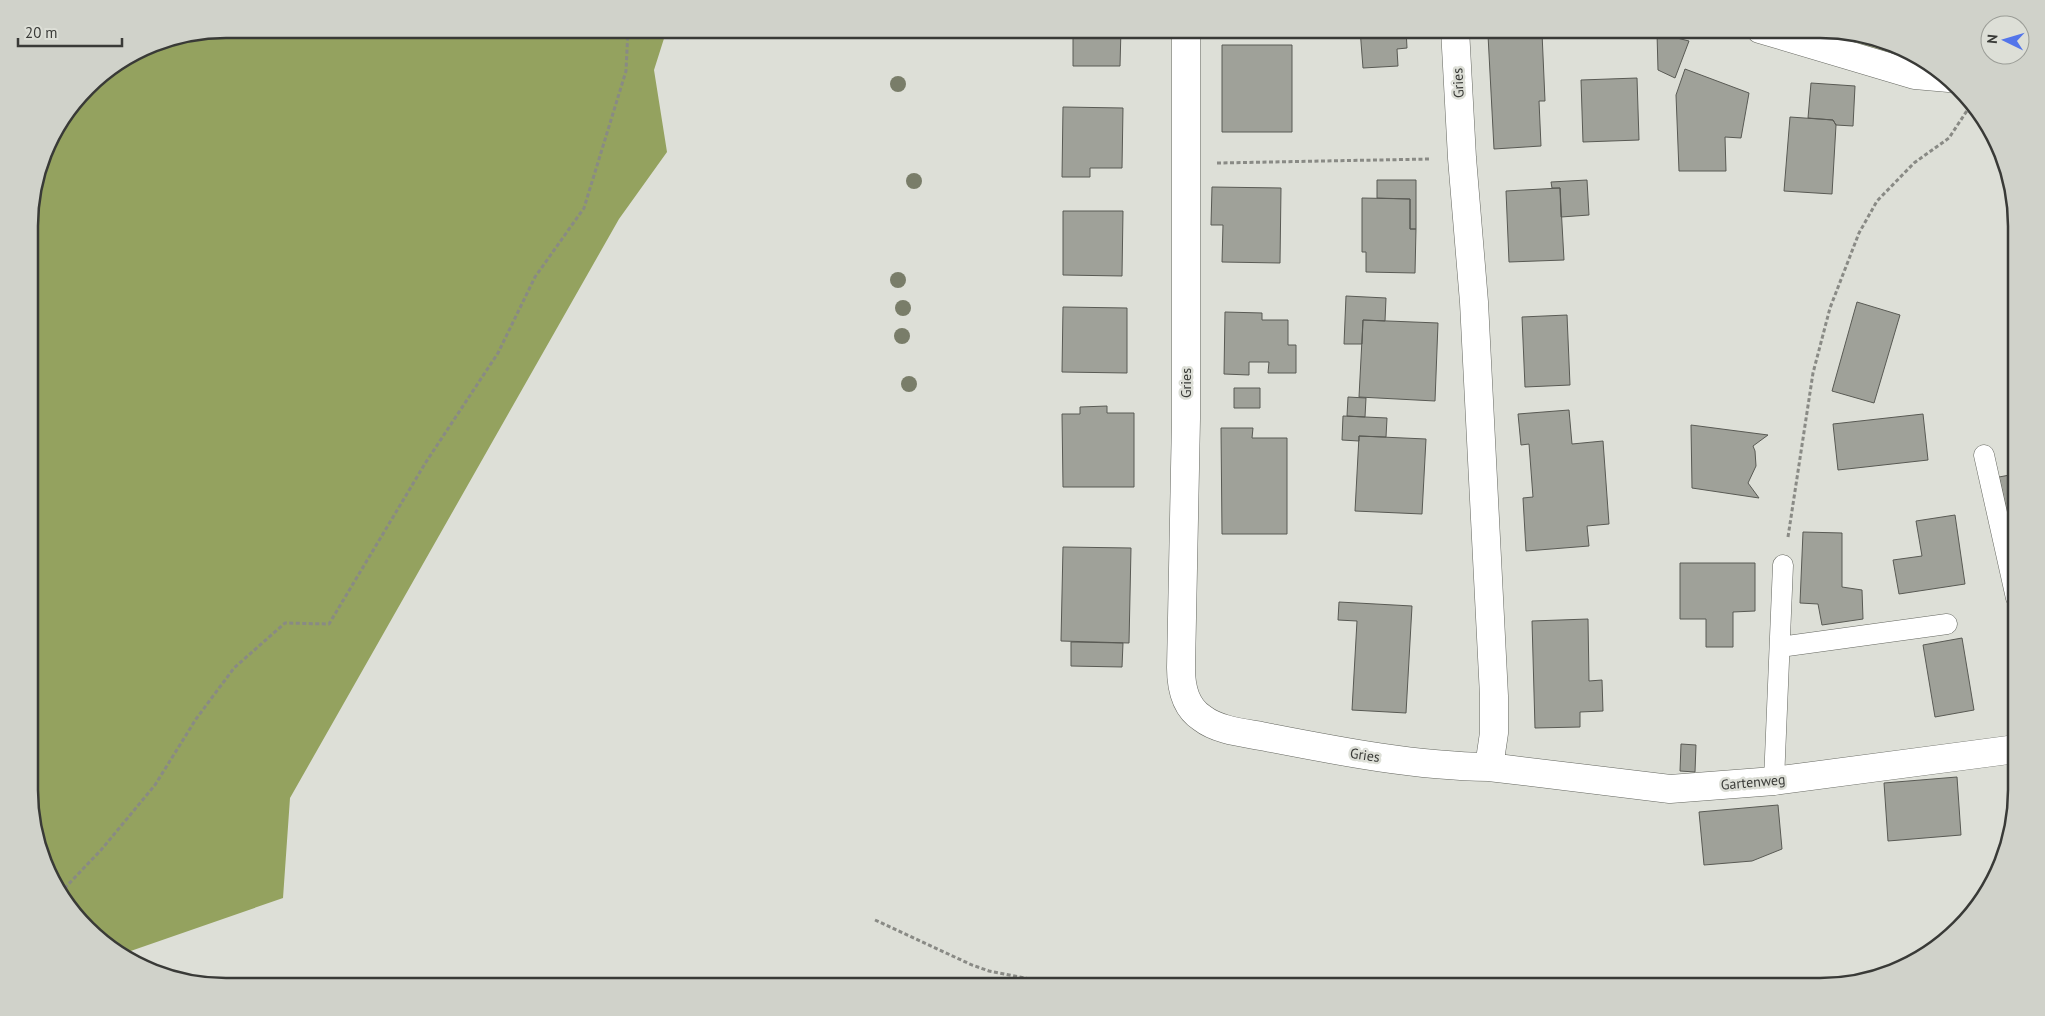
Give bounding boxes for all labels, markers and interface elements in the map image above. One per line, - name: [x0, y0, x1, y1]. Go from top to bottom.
- scale bar: [18, 15, 121, 47]
- north arrow: [1980, 15, 2030, 65]
- text: 20 m: [25, 23, 58, 42]
- text: N: [1983, 33, 2001, 44]
- street label: Gries: [1448, 67, 1468, 98]
- street label: Gries: [1177, 368, 1195, 398]
- street label: Gries: [1349, 744, 1381, 766]
- street label: Gartenweg: [1720, 770, 1786, 794]

